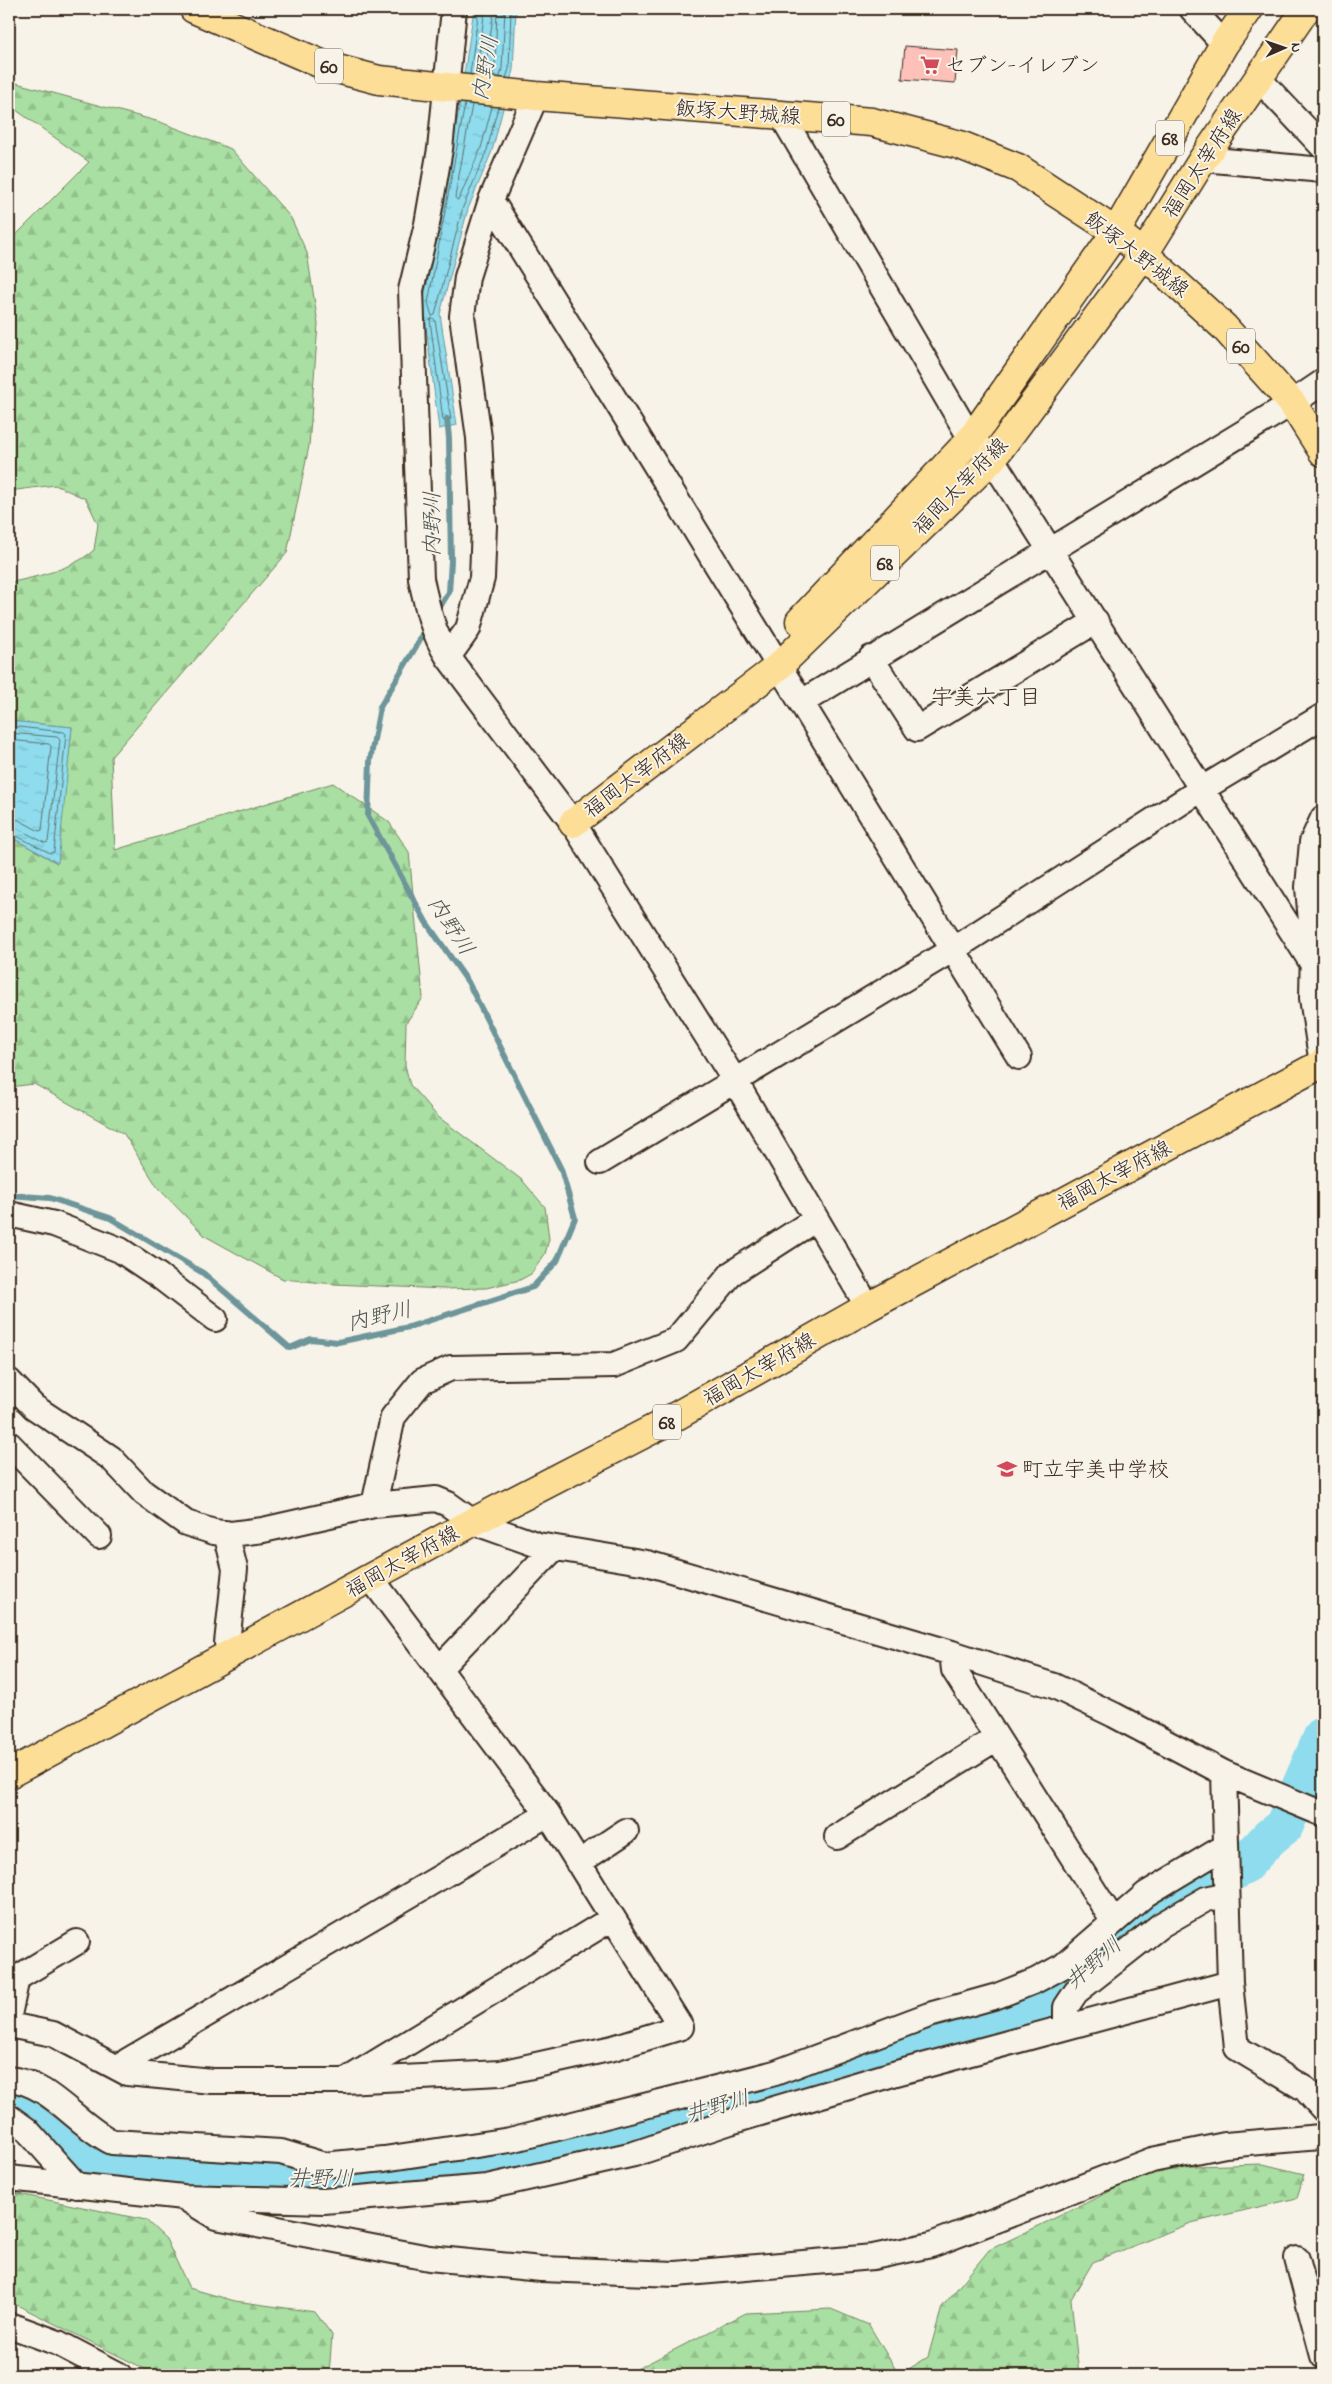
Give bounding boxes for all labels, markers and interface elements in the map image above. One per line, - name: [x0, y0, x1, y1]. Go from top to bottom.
- north arrow: [1260, 22, 1310, 72]
- water label: 内野川: [465, 33, 508, 104]
- text: N: [1285, 43, 1306, 53]
- road number: 60: [315, 48, 343, 84]
- place label: セブン-イレブン: [945, 52, 1100, 82]
- supermarket icon: セブン-イレブン: [919, 54, 941, 76]
- street label: 飯塚大野城線: [674, 95, 802, 133]
- road number: 60: [822, 102, 850, 136]
- street label: 福岡太宰府線: [1157, 103, 1251, 225]
- road number: 68: [1156, 120, 1184, 156]
- street label: 飯塚大野城線: [1077, 205, 1195, 306]
- road number: 60: [1227, 328, 1255, 364]
- street label: 福岡太宰府線: [907, 432, 1016, 543]
- water label: 内野川: [418, 491, 450, 557]
- road number: 68: [871, 546, 899, 580]
- district label: 宇美六丁目: [931, 683, 1041, 715]
- street label: 福岡太宰府線: [578, 727, 697, 826]
- water label: 内野川: [418, 890, 481, 963]
- street label: 福岡太宰府線: [1052, 1134, 1178, 1220]
- water label: 内野川: [344, 1295, 415, 1341]
- street label: 福岡太宰府線: [698, 1326, 822, 1415]
- road number: 68: [653, 1404, 681, 1440]
- place label: 町立宇美中学校: [1022, 1456, 1169, 1486]
- school or university icon: 町立宇美中学校: [996, 1458, 1018, 1480]
- street label: 福岡太宰府線: [341, 1519, 465, 1606]
- water label: 井野川: [1060, 1931, 1130, 1998]
- water label: 井野川: [682, 2083, 754, 2132]
- water label: 井野川: [288, 2164, 354, 2196]

